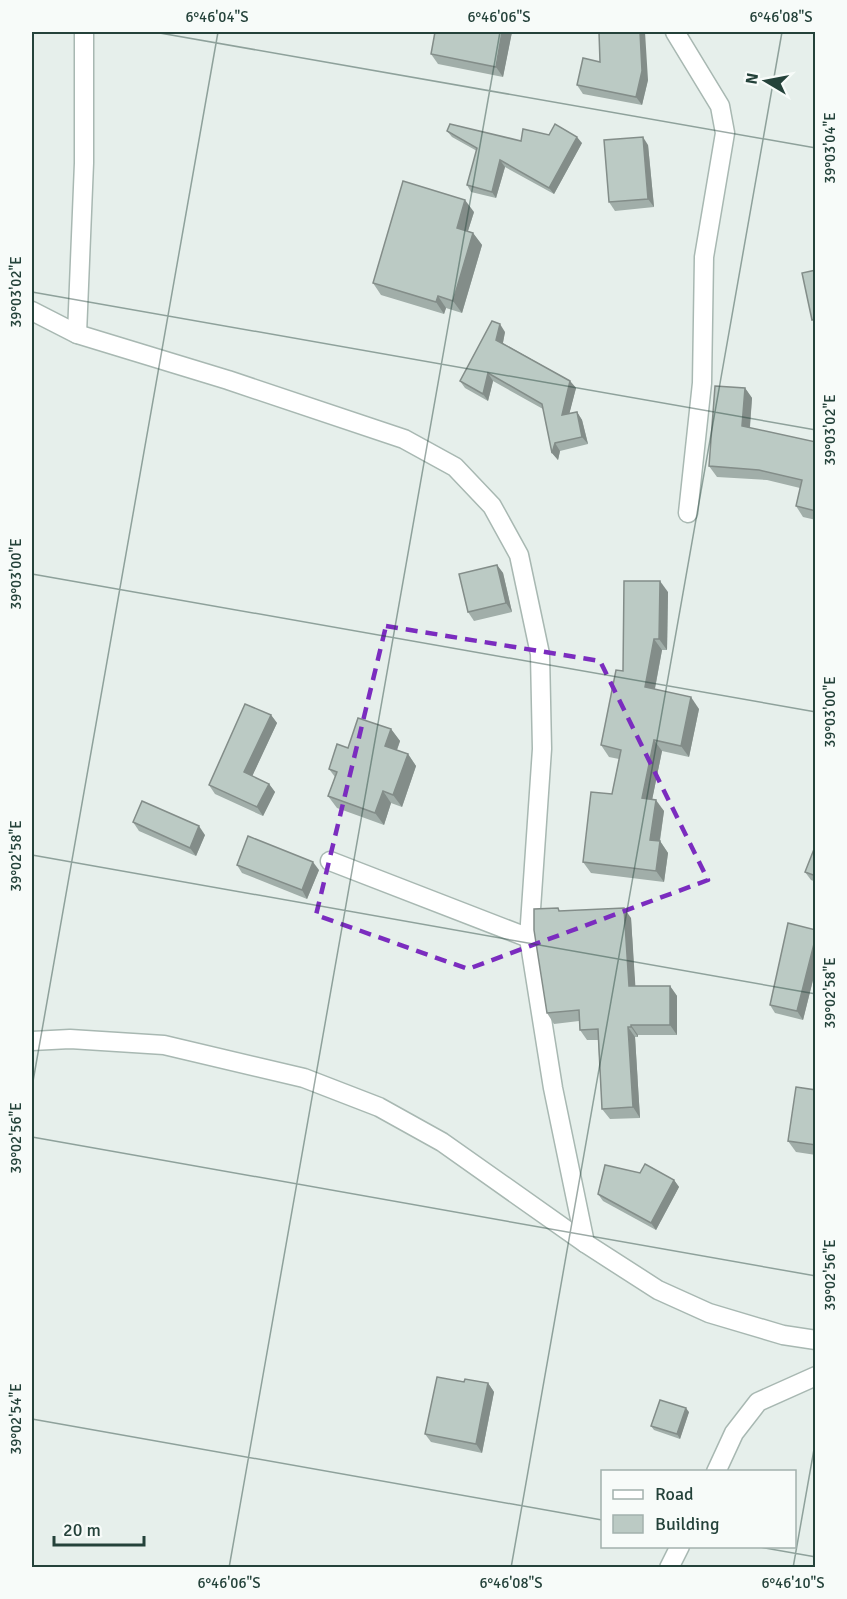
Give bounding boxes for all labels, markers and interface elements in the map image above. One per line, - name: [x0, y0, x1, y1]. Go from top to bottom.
- text: 6°46'04"S: [185, 8, 249, 26]
- text: 6°46'06"S: [467, 8, 531, 26]
- text: 6°46'08"S: [749, 8, 813, 26]
- north arrow: [736, 51, 796, 111]
- text: N: [741, 71, 763, 86]
- text: 39°03'04"E: [821, 112, 839, 184]
- text: 39°03'02"E: [7, 256, 25, 328]
- text: 39°03'02"E: [821, 394, 839, 466]
- text: 39°03'00"E: [7, 538, 25, 610]
- text: 39°03'00"E: [821, 676, 839, 748]
- text: 39°02'58"E: [7, 820, 25, 892]
- text: 39°02'58"E: [821, 957, 839, 1029]
- text: 39°02'56"E: [7, 1102, 25, 1174]
- text: 39°02'56"E: [821, 1239, 839, 1311]
- text: 39°02'54"E: [7, 1383, 25, 1455]
- legend: [601, 1470, 796, 1548]
- text: Road: [655, 1483, 694, 1505]
- scale bar: [54, 1509, 144, 1547]
- text: Building: [655, 1513, 719, 1535]
- text: 20 m: [63, 1519, 101, 1541]
- text: 6°46'06"S: [197, 1574, 261, 1592]
- text: 6°46'08"S: [479, 1574, 543, 1592]
- text: 6°46'10"S: [761, 1574, 825, 1592]

